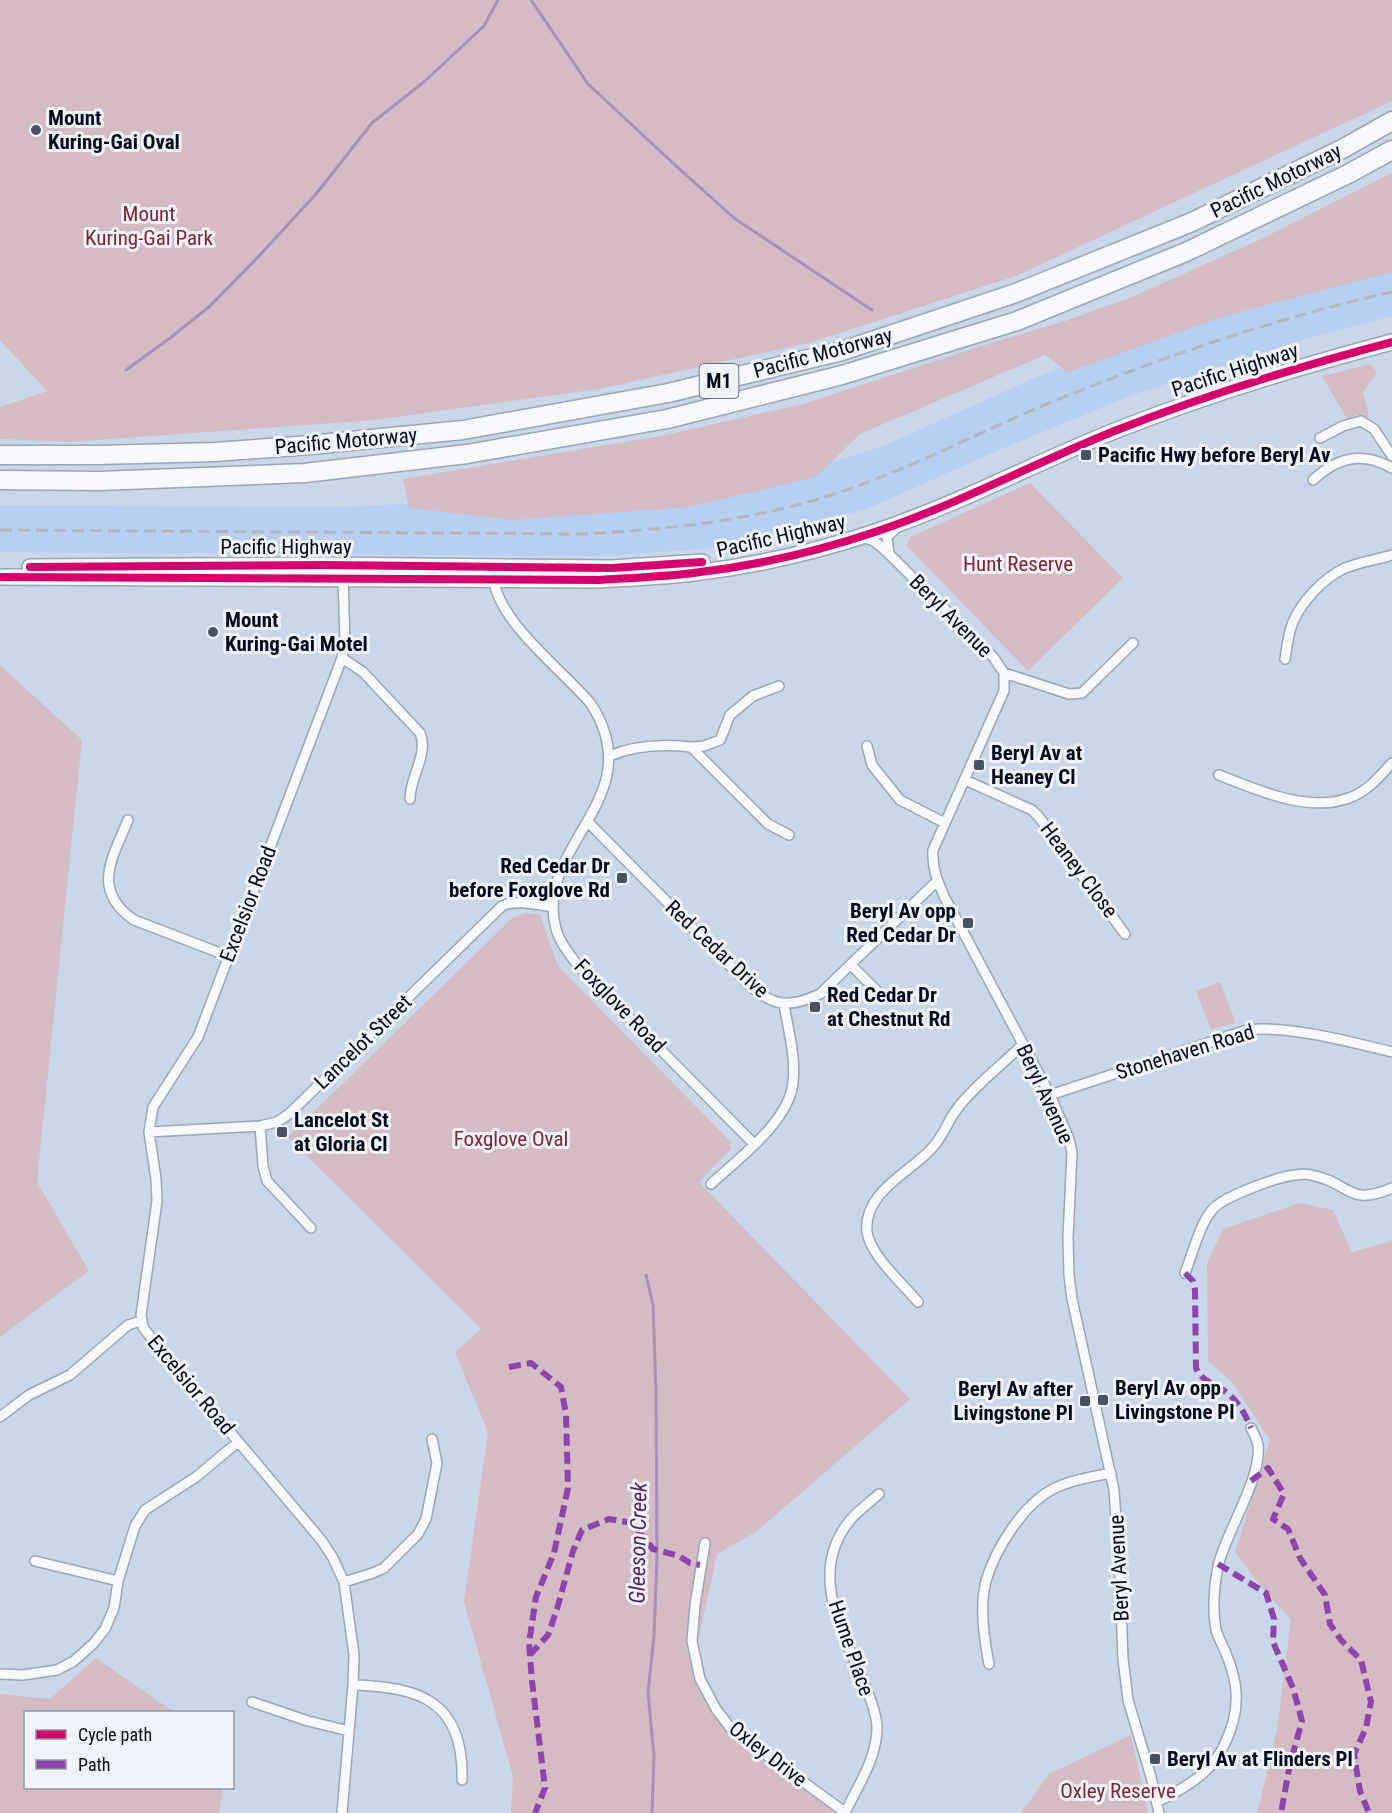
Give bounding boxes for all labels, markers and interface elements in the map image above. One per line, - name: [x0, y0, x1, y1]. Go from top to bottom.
- place label: Mount Kuring-Gai Oval: [48, 106, 180, 154]
- marker: Mount Kuring-Gai Oval: [29, 123, 43, 137]
- street label: Pacific Motorway: [1207, 139, 1346, 223]
- park label: Mount Kuring-Gai Park: [85, 202, 213, 250]
- street label: Pacific Motorway: [751, 323, 895, 383]
- street label: Pacific Highway: [1169, 338, 1302, 402]
- road number: M1: [700, 364, 738, 398]
- street label: Pacific Motorway: [274, 423, 418, 459]
- place label: Pacific Hwy before Beryl Av: [1098, 443, 1331, 467]
- marker: Pacific Hwy before Beryl Av: [1079, 448, 1093, 462]
- street label: Pacific Highway: [714, 509, 848, 562]
- street label: Pacific Highway: [220, 535, 352, 559]
- park label: Hunt Reserve: [963, 552, 1073, 576]
- street label: Beryl Avenue: [905, 570, 997, 662]
- place label: Mount Kuring-Gai Motel: [225, 608, 368, 656]
- marker: Mount Kuring-Gai Motel: [206, 625, 220, 639]
- place label: Beryl Av at Heaney Cl: [991, 741, 1082, 789]
- marker: Beryl Av at Heaney Cl: [972, 758, 986, 772]
- street label: Heaney Close: [1035, 818, 1123, 922]
- street label: Excelsior Road: [215, 843, 281, 965]
- place label: Red Cedar Dr before Foxglove Rd: [449, 854, 610, 902]
- marker: Red Cedar Dr before Foxglove Rd: [615, 871, 629, 885]
- street label: Red Cedar Drive: [661, 895, 773, 1003]
- place label: Beryl Av opp Red Cedar Dr: [846, 899, 956, 947]
- marker: Beryl Av opp Red Cedar Dr: [961, 916, 975, 930]
- street label: Foxglove Road: [570, 954, 670, 1058]
- place label: Red Cedar Dr at Chestnut Rd: [827, 983, 950, 1031]
- street label: Lancelot Street: [310, 990, 416, 1094]
- marker: Red Cedar Dr at Chestnut Rd: [808, 1000, 822, 1014]
- street label: Stonehaven Road: [1113, 1020, 1257, 1084]
- street label: Beryl Avenue: [1012, 1041, 1078, 1148]
- place label: Lancelot St at Gloria Cl: [294, 1108, 389, 1156]
- marker: Lancelot St at Gloria Cl: [275, 1125, 289, 1139]
- park label: Foxglove Oval: [454, 1127, 568, 1151]
- street label: Excelsior Road: [143, 1331, 239, 1439]
- place label: Beryl Av opp Livingstone Pl: [1115, 1376, 1235, 1424]
- place label: Beryl Av after Livingstone Pl: [953, 1377, 1073, 1425]
- marker: Beryl Av opp Livingstone Pl: [1096, 1393, 1110, 1407]
- marker: Beryl Av after Livingstone Pl: [1078, 1394, 1092, 1408]
- water label: Gleeson Creek: [624, 1482, 652, 1604]
- street label: Beryl Avenue: [1104, 1514, 1134, 1622]
- street label: Hume Place: [823, 1597, 879, 1699]
- legend: [24, 1711, 234, 1789]
- street label: Oxley Drive: [724, 1716, 812, 1792]
- text: Cycle path: [78, 1724, 152, 1745]
- place label: Beryl Av at Flinders Pl: [1167, 1747, 1353, 1771]
- marker: Beryl Av at Flinders Pl: [1148, 1752, 1162, 1766]
- text: Path: [78, 1754, 111, 1775]
- park label: Oxley Reserve: [1060, 1779, 1176, 1803]

